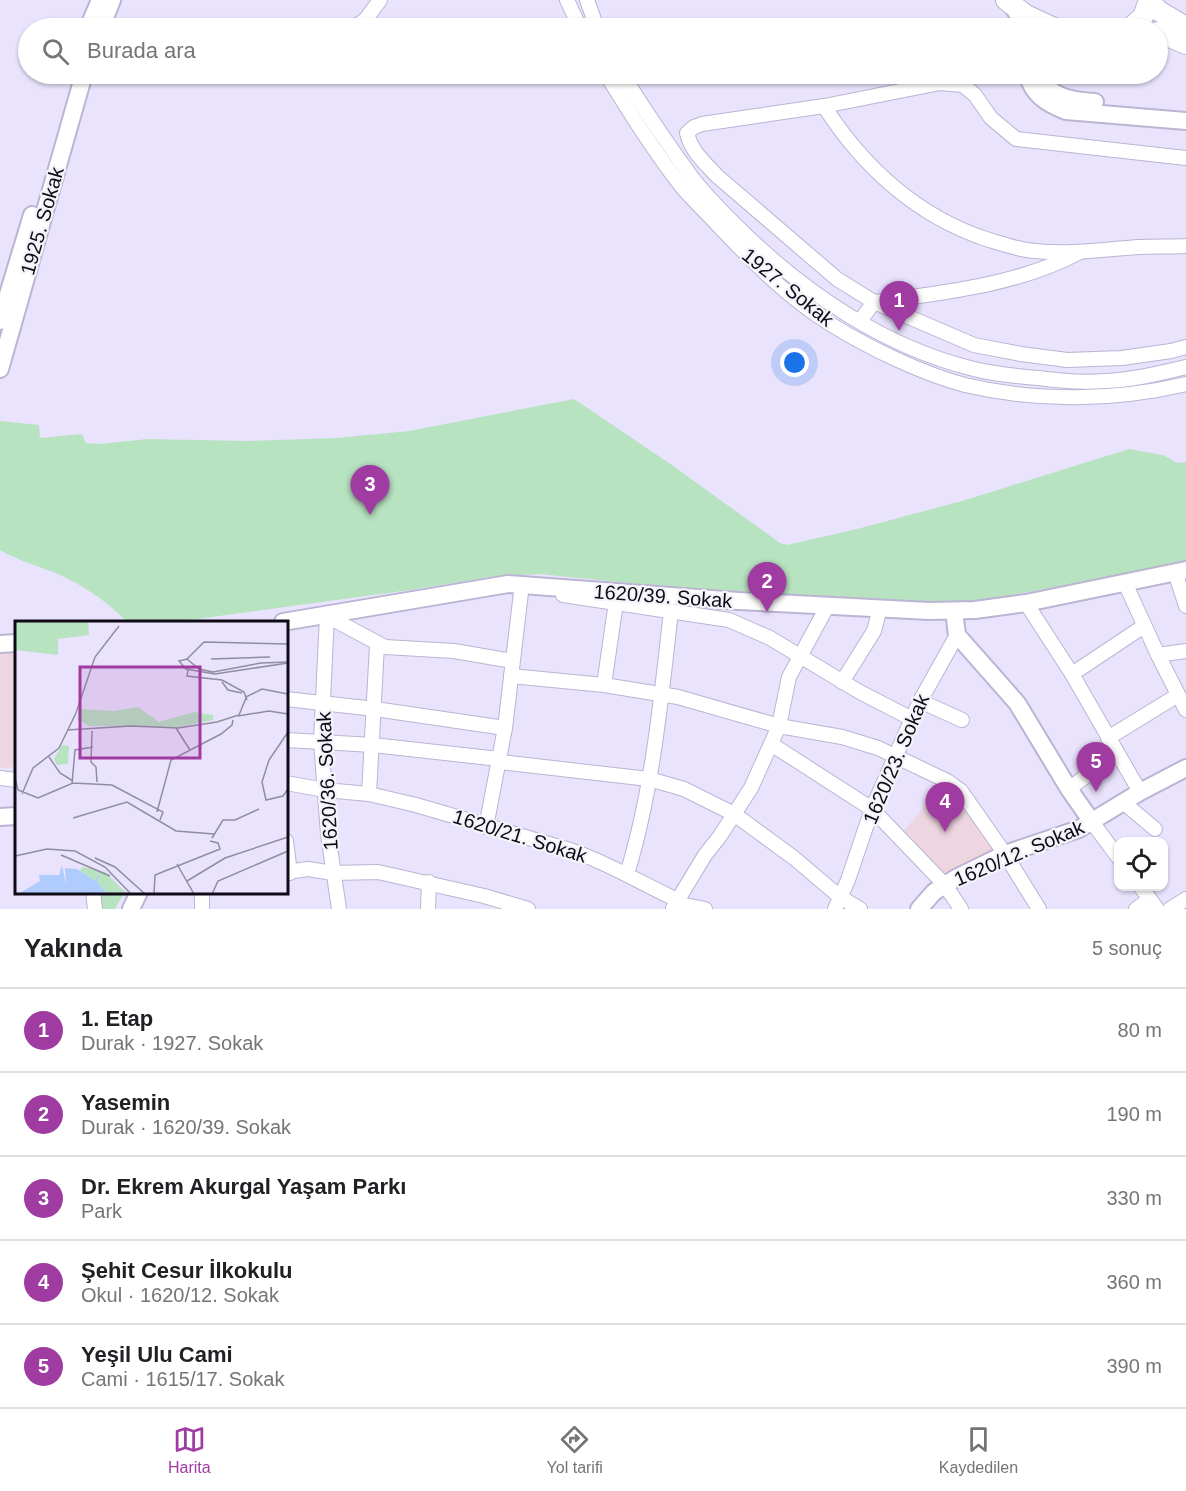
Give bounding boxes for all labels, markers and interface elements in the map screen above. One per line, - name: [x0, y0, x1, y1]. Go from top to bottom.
- search box: [18, 18, 1168, 84]
- icon: search: [39, 35, 72, 68]
- text: Burada ara: [87, 38, 196, 63]
- street label: 1925. Sokak: [16, 164, 68, 277]
- street label: 1927. Sokak: [738, 243, 839, 331]
- pin: 1: [880, 282, 918, 331]
- your location: [780, 348, 809, 377]
- pin: 3: [350, 466, 389, 515]
- pin: 2: [748, 562, 786, 612]
- street label: 1620/39. Sokak: [593, 580, 734, 612]
- inset map: [15, 621, 288, 894]
- street label: 1620/23. Sokak: [859, 690, 934, 827]
- street label: 1620/36. Sokak: [312, 710, 342, 851]
- pin: 5: [1076, 742, 1116, 792]
- pin: 4: [926, 782, 964, 832]
- street label: 1620/21. Sokak: [450, 805, 591, 867]
- street label: 1620/12. Sokak: [951, 815, 1088, 890]
- map controls: [1114, 837, 1168, 891]
- button: locate: [1114, 837, 1168, 891]
- text: Yakında: [24, 933, 122, 963]
- text: 5 sonuç: [1092, 937, 1162, 959]
- text: 1. Etap: [81, 1006, 153, 1031]
- text: 1: [38, 1019, 49, 1041]
- text: 80 m: [1118, 1019, 1162, 1041]
- text: Durak · 1927. Sokak: [81, 1032, 263, 1054]
- text: Yasemin: [81, 1090, 170, 1115]
- text: 2: [38, 1103, 49, 1125]
- text: 190 m: [1106, 1103, 1162, 1125]
- text: Durak · 1620/39. Sokak: [81, 1116, 291, 1138]
- text: Dr. Ekrem Akurgal Yaşam Parkı: [81, 1174, 406, 1199]
- text: 3: [38, 1187, 49, 1209]
- text: 330 m: [1106, 1187, 1162, 1209]
- text: Park: [81, 1200, 122, 1222]
- text: Şehit Cesur İlkokulu: [81, 1258, 293, 1283]
- text: 4: [38, 1271, 49, 1293]
- text: 360 m: [1106, 1271, 1162, 1293]
- text: Okul · 1620/12. Sokak: [81, 1284, 279, 1306]
- text: Yeşil Ulu Cami: [81, 1342, 233, 1367]
- text: 5: [38, 1355, 49, 1377]
- text: 390 m: [1106, 1355, 1162, 1377]
- text: Cami · 1615/17. Sokak: [81, 1368, 284, 1390]
- tab: Harita: [168, 1423, 211, 1477]
- tab: Yol tarifi: [547, 1423, 603, 1477]
- tab: Kaydedilen: [939, 1423, 1018, 1477]

